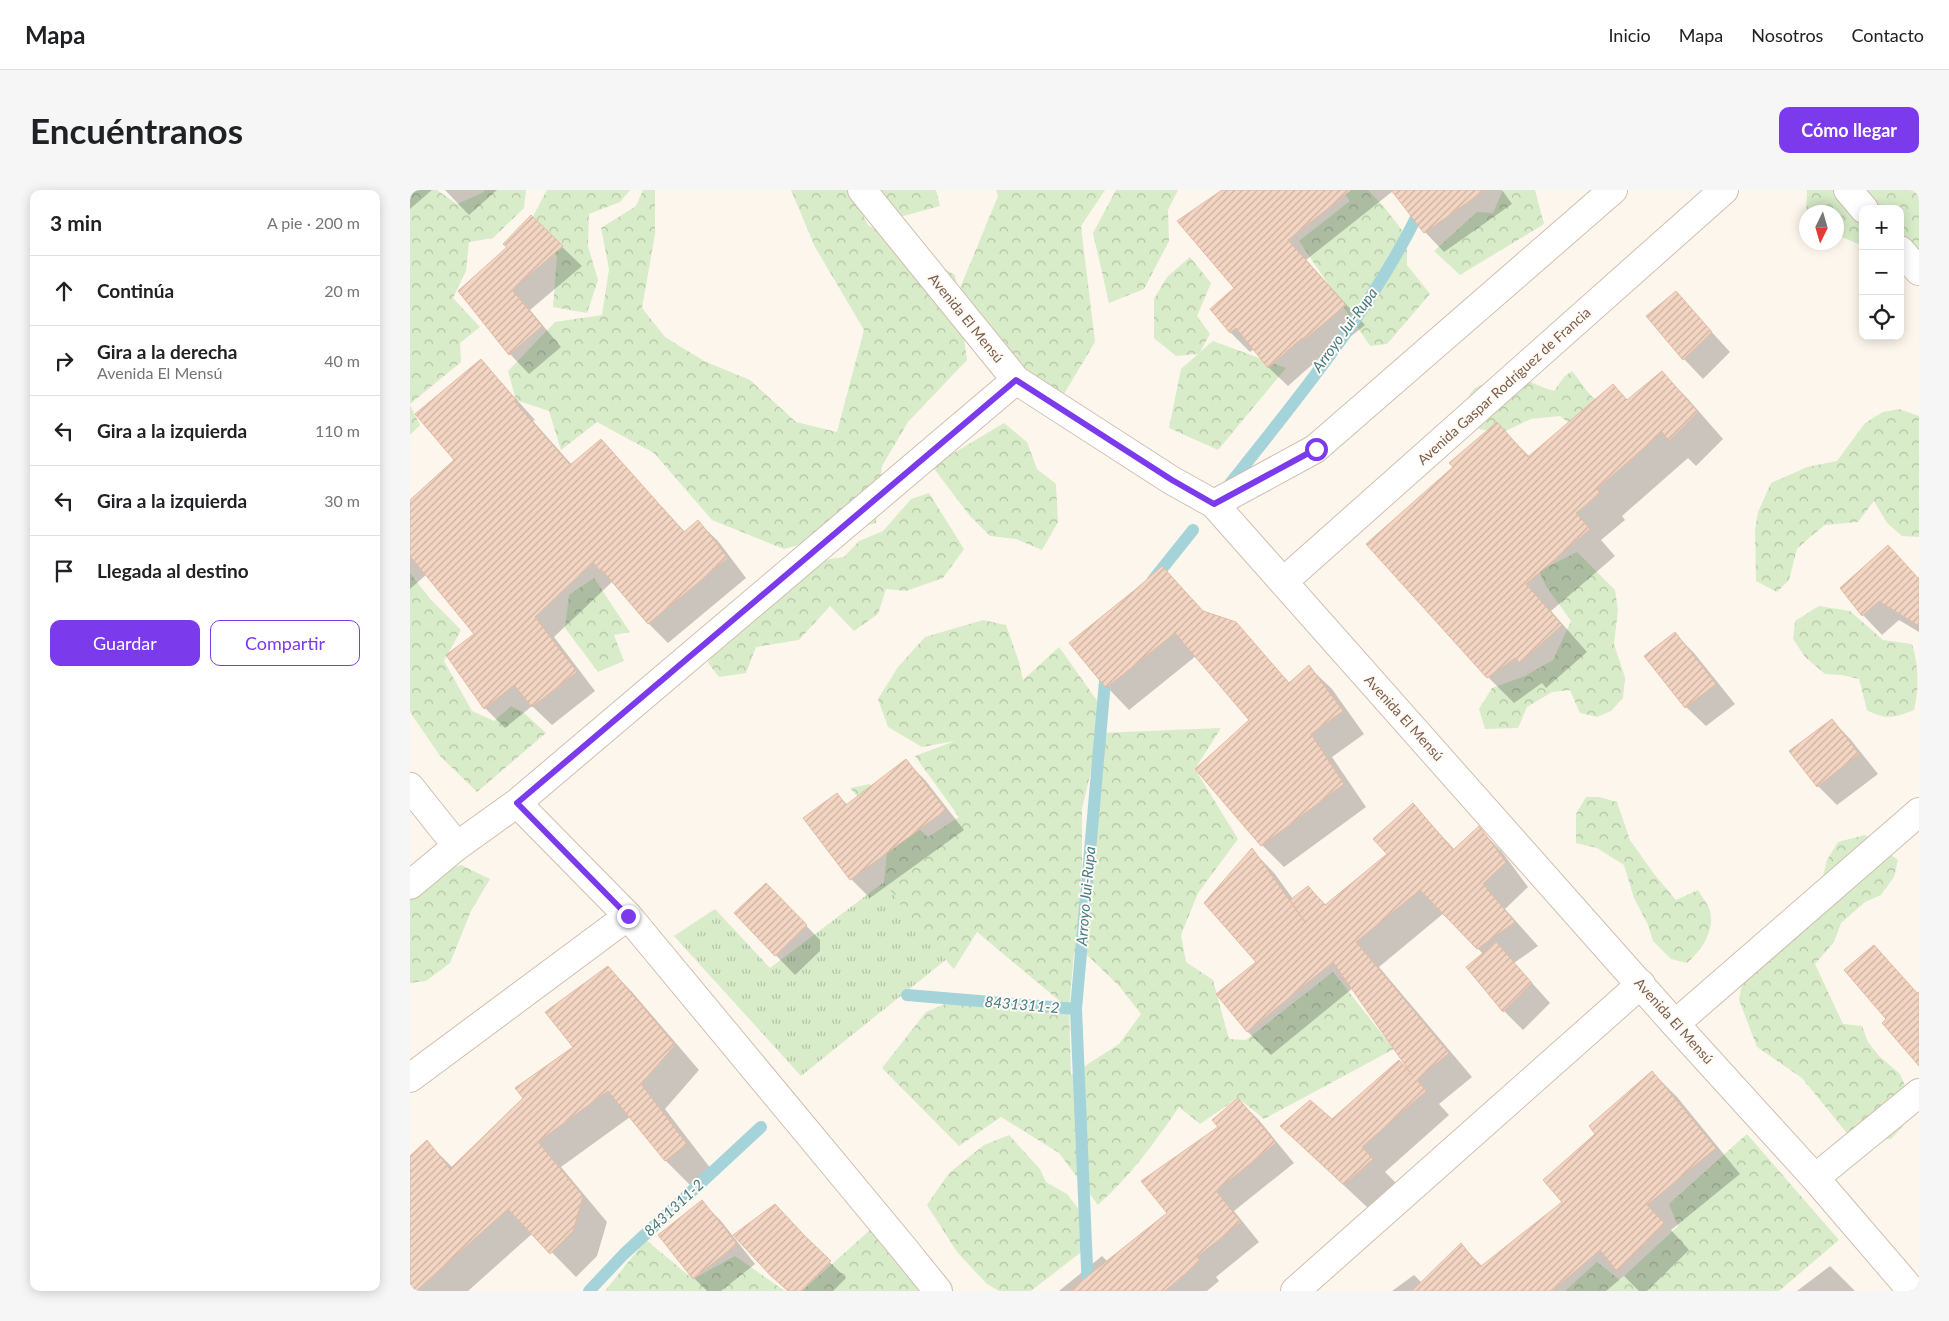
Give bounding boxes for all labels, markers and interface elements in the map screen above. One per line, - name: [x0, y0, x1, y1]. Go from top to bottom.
- text: Mapa: [25, 20, 85, 49]
- text: Inicio: [1608, 24, 1651, 46]
- text: Mapa: [1679, 24, 1723, 46]
- text: Nosotros: [1751, 24, 1823, 46]
- text: Contacto: [1851, 24, 1924, 46]
- button: Cómo llegar: [1779, 107, 1919, 153]
- text: Encuéntranos: [30, 109, 243, 151]
- north arrow: [1799, 205, 1844, 250]
- map controls: [1859, 205, 1904, 340]
- button: +: [1859, 205, 1904, 250]
- text: 3 min: [50, 210, 102, 235]
- text: A pie · 200 m: [267, 213, 360, 232]
- button: −: [1859, 250, 1904, 295]
- street label: Avenida El Mensú: [925, 270, 1007, 366]
- icon: ahead: [50, 277, 78, 305]
- text: Continúa: [97, 279, 174, 302]
- text: 20 m: [324, 281, 360, 300]
- water label: Arroyo Jui-Rupa: [1307, 284, 1381, 376]
- button: locate: [1859, 295, 1904, 340]
- street label: Avenida Gaspar Rodríguez de Francia: [1414, 303, 1594, 468]
- text: Gira a la derecha: [97, 340, 237, 363]
- icon: right: [50, 347, 78, 375]
- text: 40 m: [324, 351, 360, 370]
- text: Avenida El Mensú: [97, 363, 222, 382]
- icon: left: [50, 417, 78, 445]
- text: Gira a la izquierda: [97, 419, 247, 442]
- text: 110 m: [315, 421, 360, 440]
- route start: [1305, 438, 1328, 461]
- icon: left: [50, 487, 78, 515]
- text: Gira a la izquierda: [97, 489, 247, 512]
- text: 30 m: [324, 491, 360, 510]
- icon: arrive: [50, 557, 78, 585]
- text: Llegada al destino: [97, 559, 249, 582]
- button: Guardar: [50, 620, 200, 666]
- button: Compartir: [210, 620, 360, 666]
- street label: Avenida El Mensú: [1361, 671, 1447, 764]
- water label: Arroyo Jui-Rupa: [1072, 845, 1098, 947]
- route end: [617, 905, 640, 928]
- street label: Avenida El Mensú: [1631, 974, 1717, 1067]
- water label: 8431311-2: [984, 992, 1060, 1016]
- water label: 8431311-2: [640, 1175, 707, 1239]

